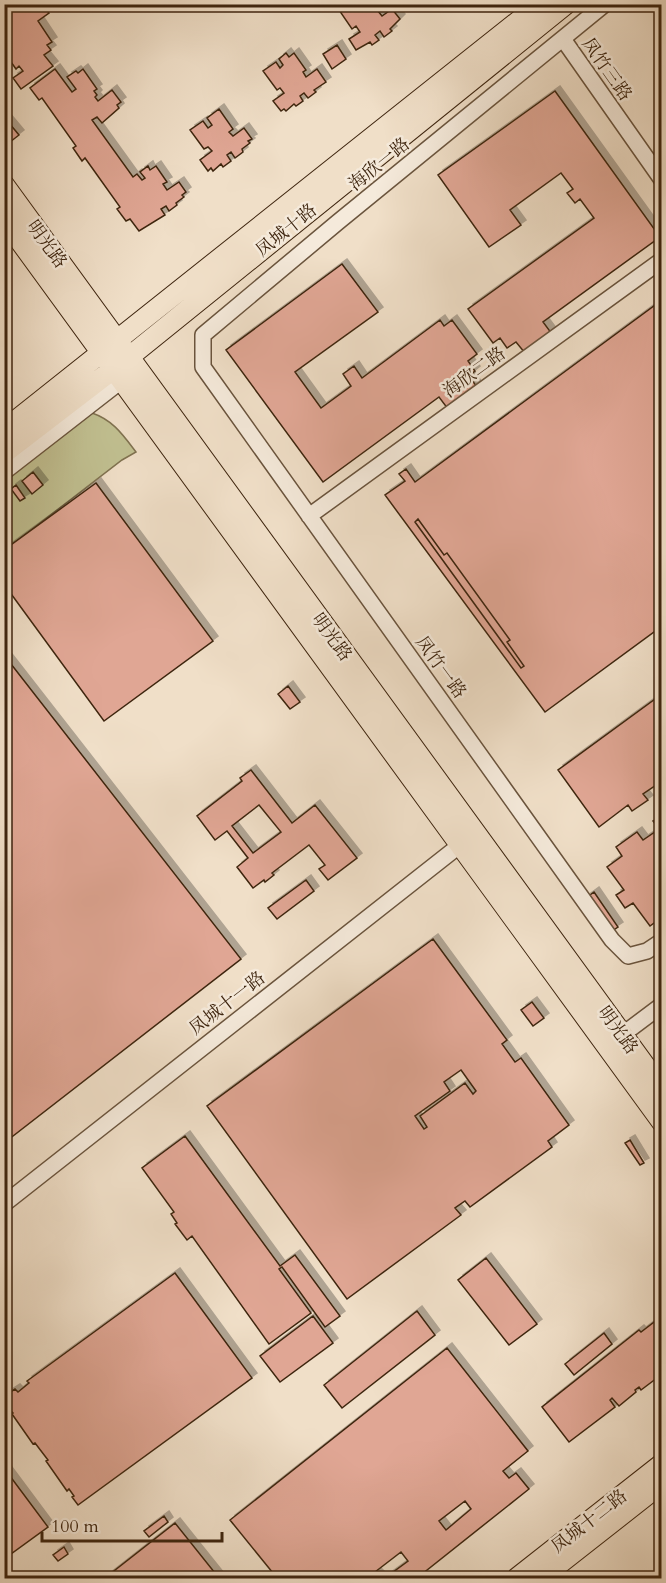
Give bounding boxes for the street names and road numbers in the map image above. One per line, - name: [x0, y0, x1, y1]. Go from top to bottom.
- street label: 凤竹三路: [576, 33, 637, 106]
- street label: 海欣一路: [343, 132, 415, 197]
- street label: 凤城十路: [250, 198, 322, 263]
- street label: 明光路: [21, 215, 73, 273]
- street label: 海欣二路: [438, 341, 511, 404]
- street label: 明光路: [306, 608, 358, 666]
- street label: 凤竹一路: [409, 631, 472, 704]
- street label: 凤城十一路: [184, 966, 270, 1041]
- street label: 明光路: [592, 1001, 644, 1059]
- street label: 凤城十二路: [546, 1484, 632, 1559]

